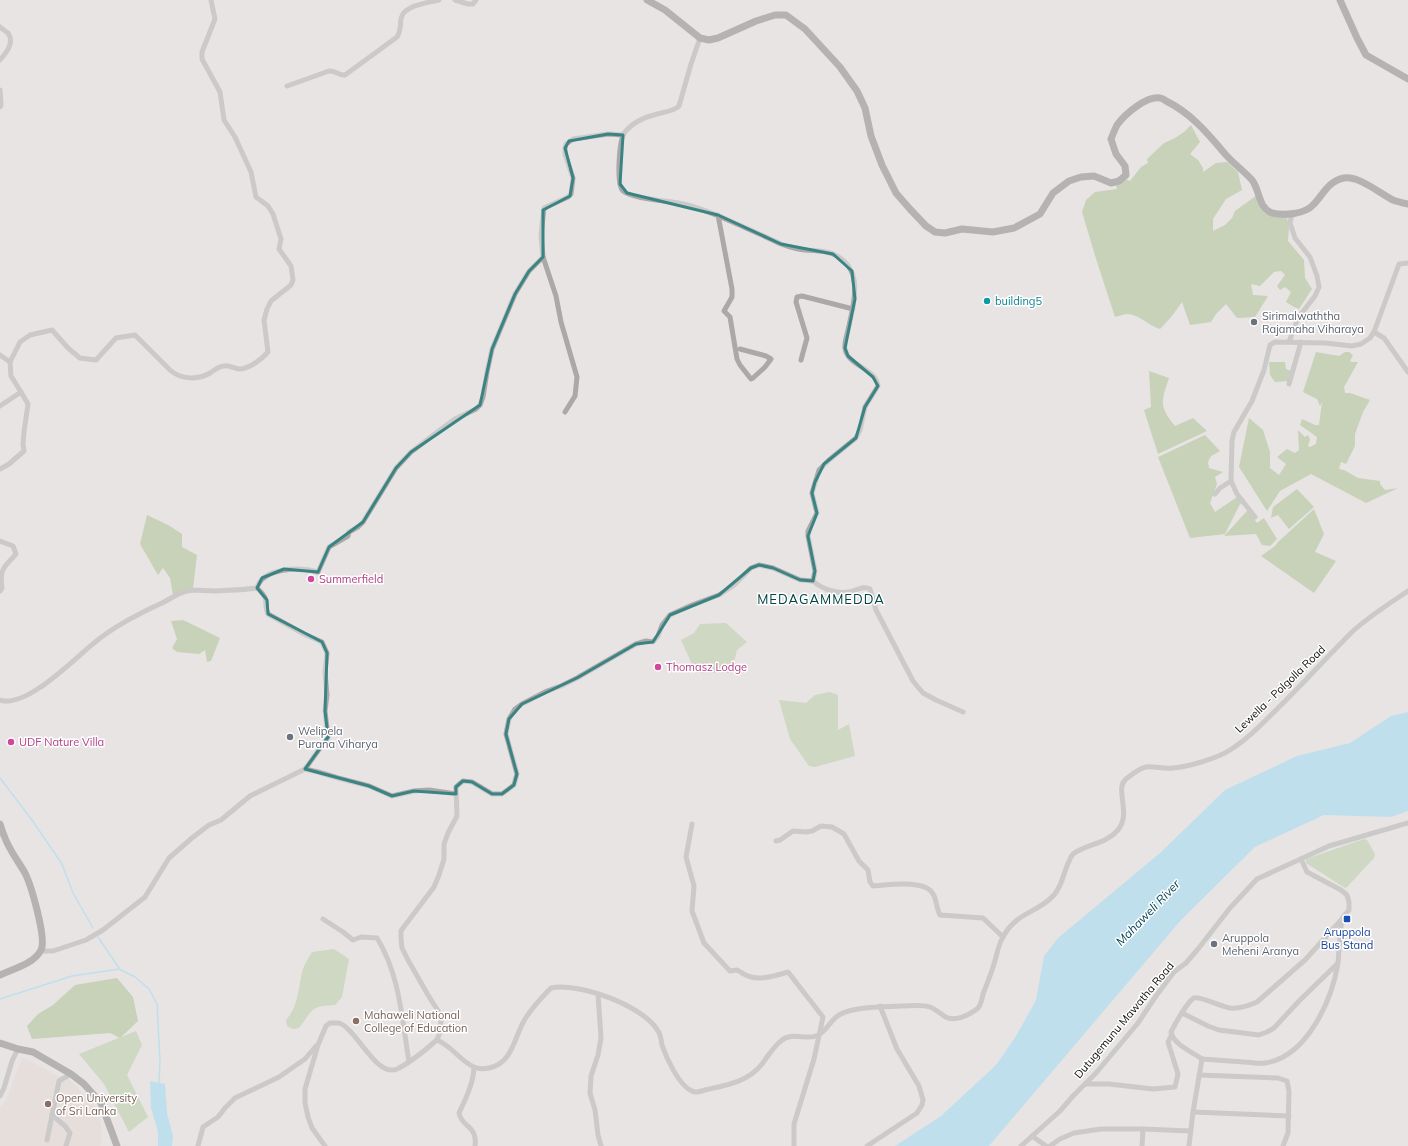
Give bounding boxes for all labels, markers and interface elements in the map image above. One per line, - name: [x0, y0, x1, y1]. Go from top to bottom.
- place label: building5: [995, 294, 1042, 308]
- marker: building5: [982, 296, 992, 306]
- place label: Sirimalwaththa Rajamaha Viharaya: [1262, 309, 1364, 336]
- marker: Sirimalwaththa Rajamaha Viharaya: [1249, 317, 1259, 327]
- place label: Summerfield: [319, 572, 383, 586]
- marker: Summerfield: [306, 574, 316, 584]
- district label: MEDAGAMMEDDA: [757, 591, 885, 607]
- street label: Lewella - Polgolla Road: [1232, 642, 1328, 736]
- place label: Thomasz Lodge: [666, 660, 747, 674]
- marker: Thomasz Lodge: [653, 662, 663, 672]
- place label: Welipela Purana Viharya: [298, 724, 378, 751]
- marker: Welipela Purana Viharya: [285, 732, 295, 742]
- place label: UDF Nature Villa: [19, 735, 104, 749]
- marker: UDF Nature Villa: [6, 737, 16, 747]
- water label: Mahaweli River: [1112, 876, 1183, 949]
- marker: Aruppola Bus Stand: [1342, 914, 1352, 924]
- place label: Aruppola Bus Stand: [1321, 925, 1373, 952]
- place label: Aruppola Meheni Aranya: [1222, 931, 1299, 958]
- marker: Aruppola Meheni Aranya: [1209, 939, 1219, 949]
- street label: Dutugemunu Mawatha Road: [1071, 959, 1177, 1081]
- place label: Mahaweli National College of Education: [364, 1008, 468, 1035]
- marker: Mahaweli National College of Education: [351, 1016, 361, 1026]
- place label: Open University of Sri Lanka: [56, 1091, 137, 1118]
- marker: Open University of Sri Lanka: [43, 1099, 53, 1109]

